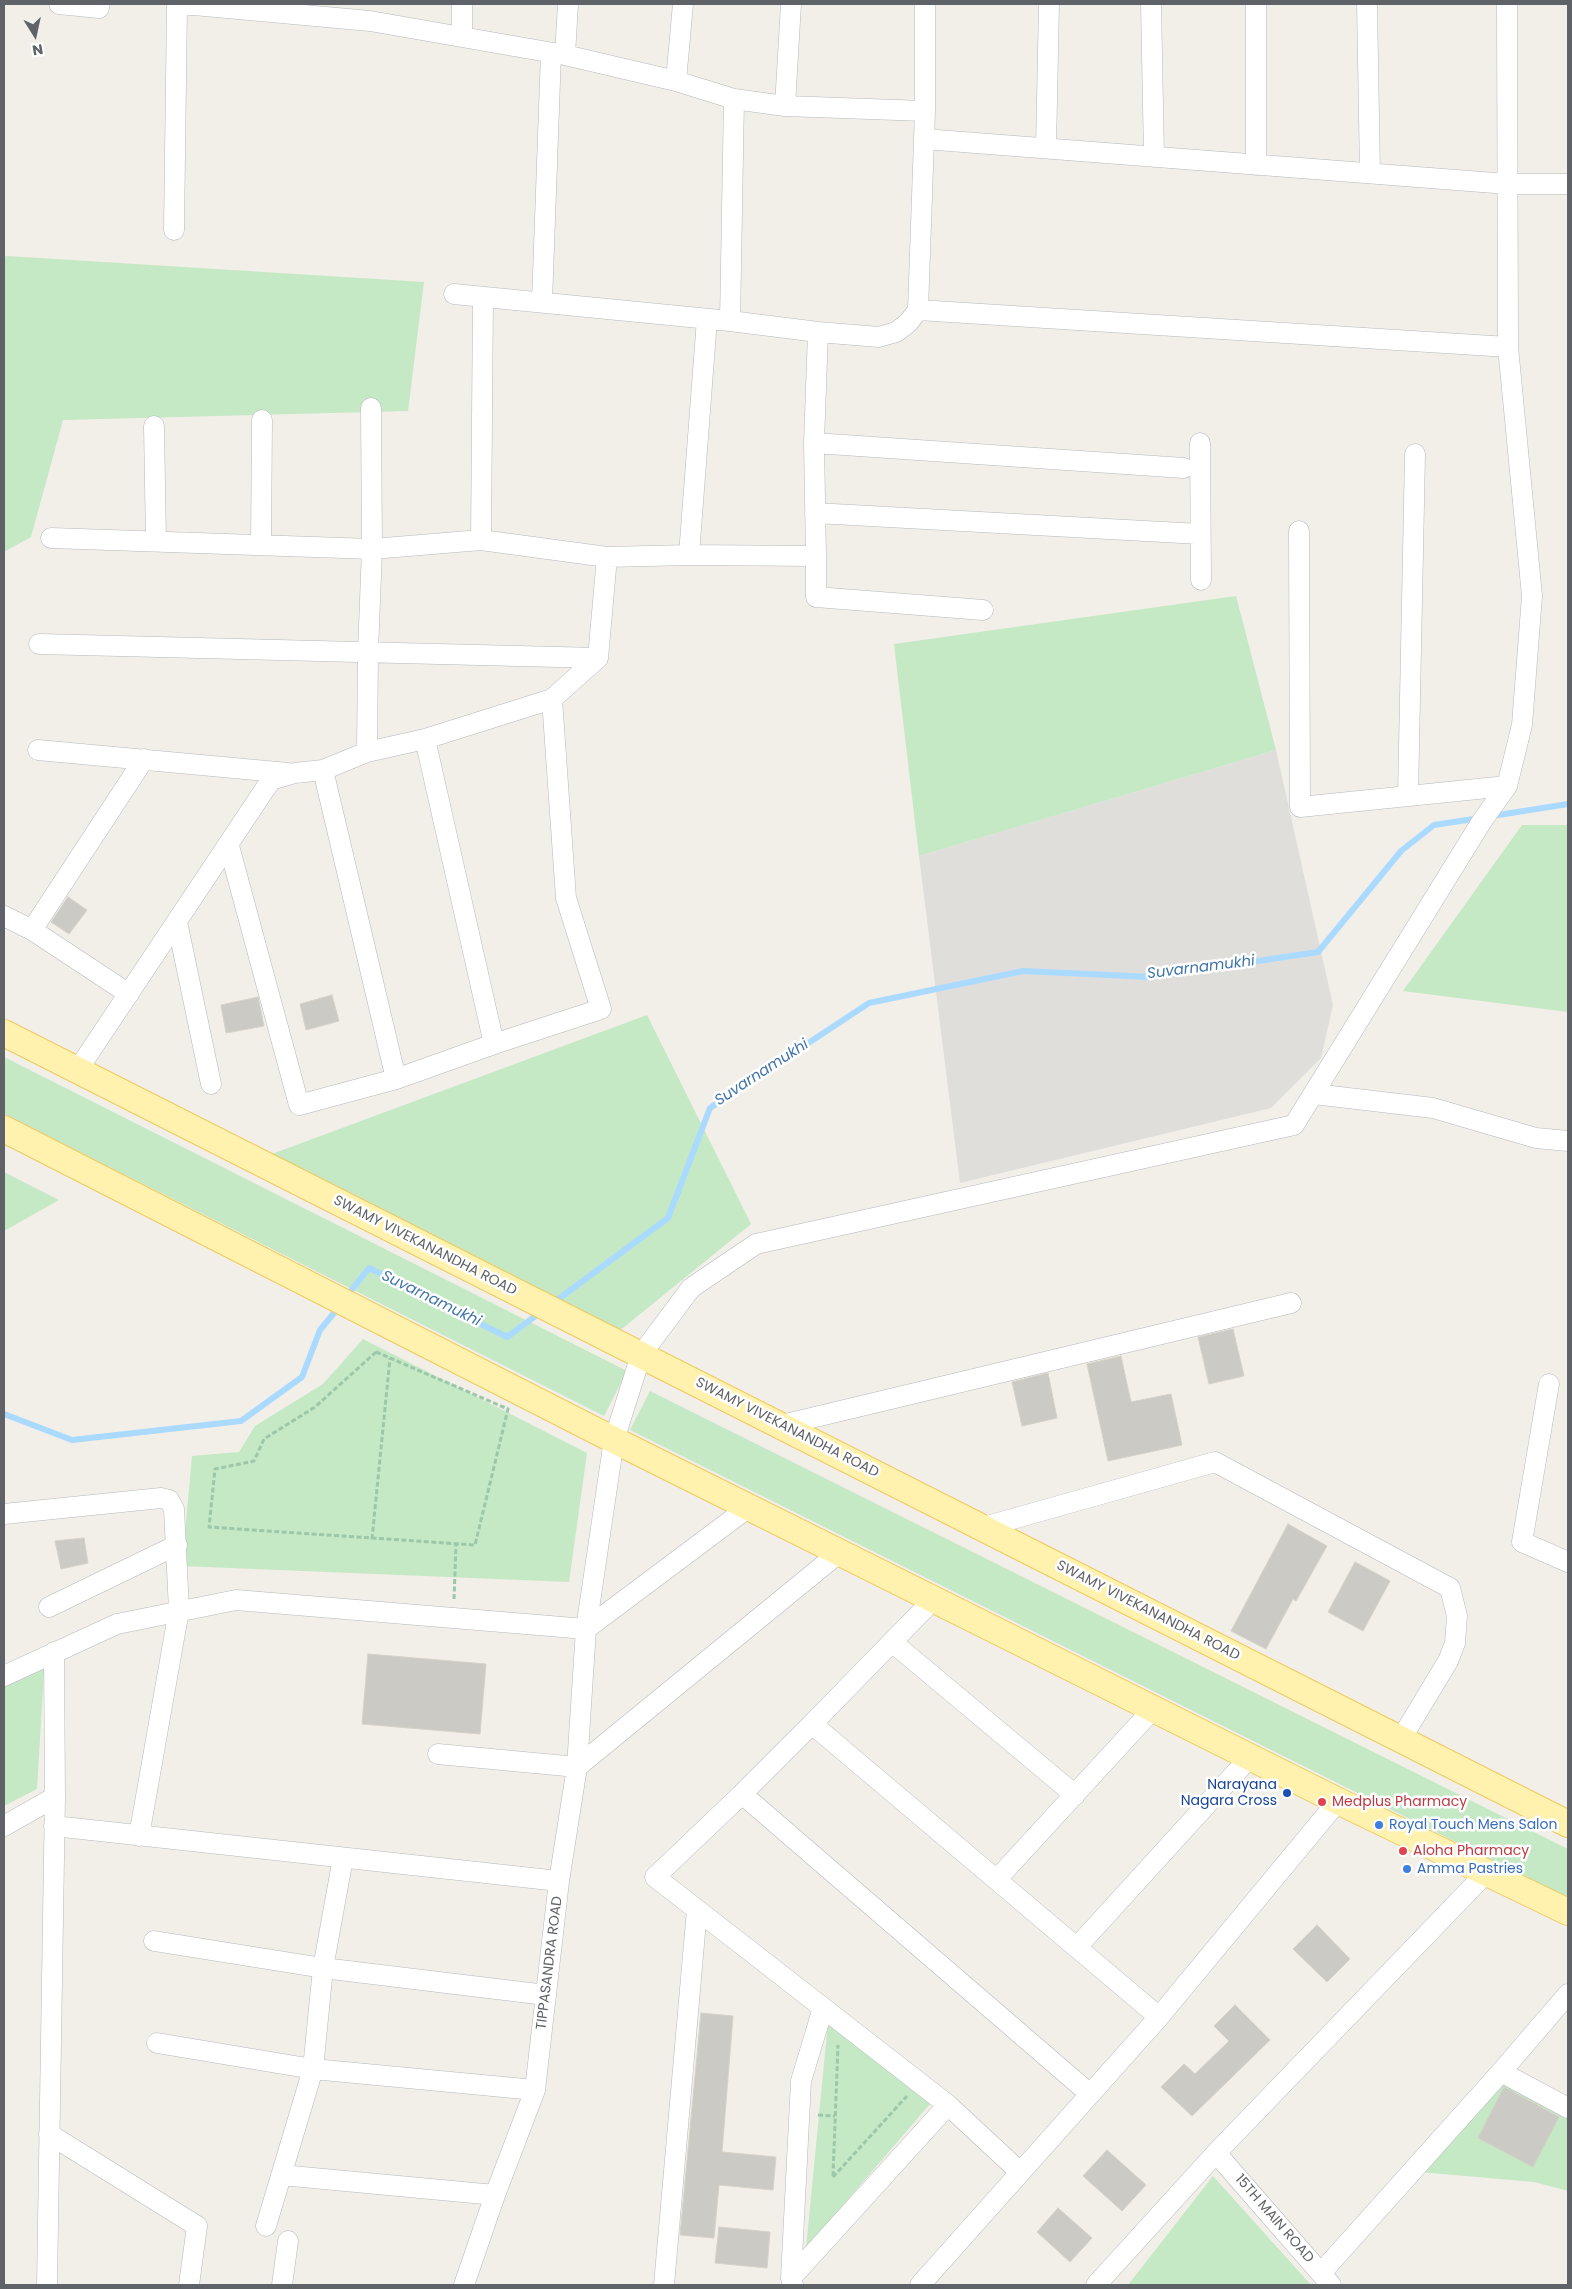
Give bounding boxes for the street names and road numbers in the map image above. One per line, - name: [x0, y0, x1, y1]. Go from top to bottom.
- street label: SWAMY VIVEKANANDHA ROAD: [331, 1192, 519, 1300]
- street label: SWAMY VIVEKANANDHA ROAD: [693, 1374, 881, 1482]
- street label: SWAMY VIVEKANANDHA ROAD: [1054, 1557, 1242, 1665]
- street label: TIPPASANDRA ROAD: [533, 1895, 567, 2031]
- street label: 15TH MAIN ROAD: [1231, 2171, 1317, 2267]

